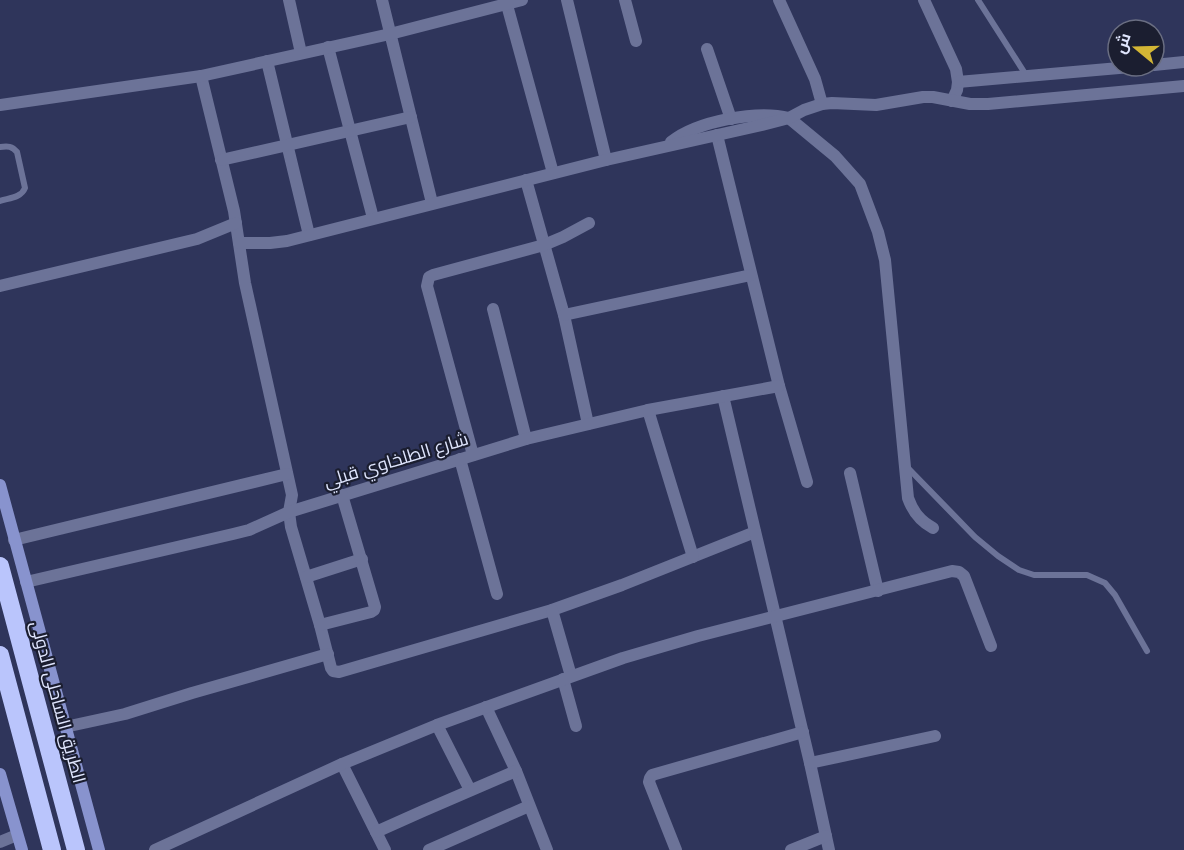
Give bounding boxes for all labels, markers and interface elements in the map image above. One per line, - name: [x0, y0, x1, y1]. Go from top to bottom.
- north arrow: [1106, 18, 1166, 78]
- text: ش: [1108, 30, 1135, 56]
- street label: شارع الطلخاوي قبلي: [321, 426, 472, 495]
- street label: الطريق الساحلى الدولى: [25, 618, 92, 786]

